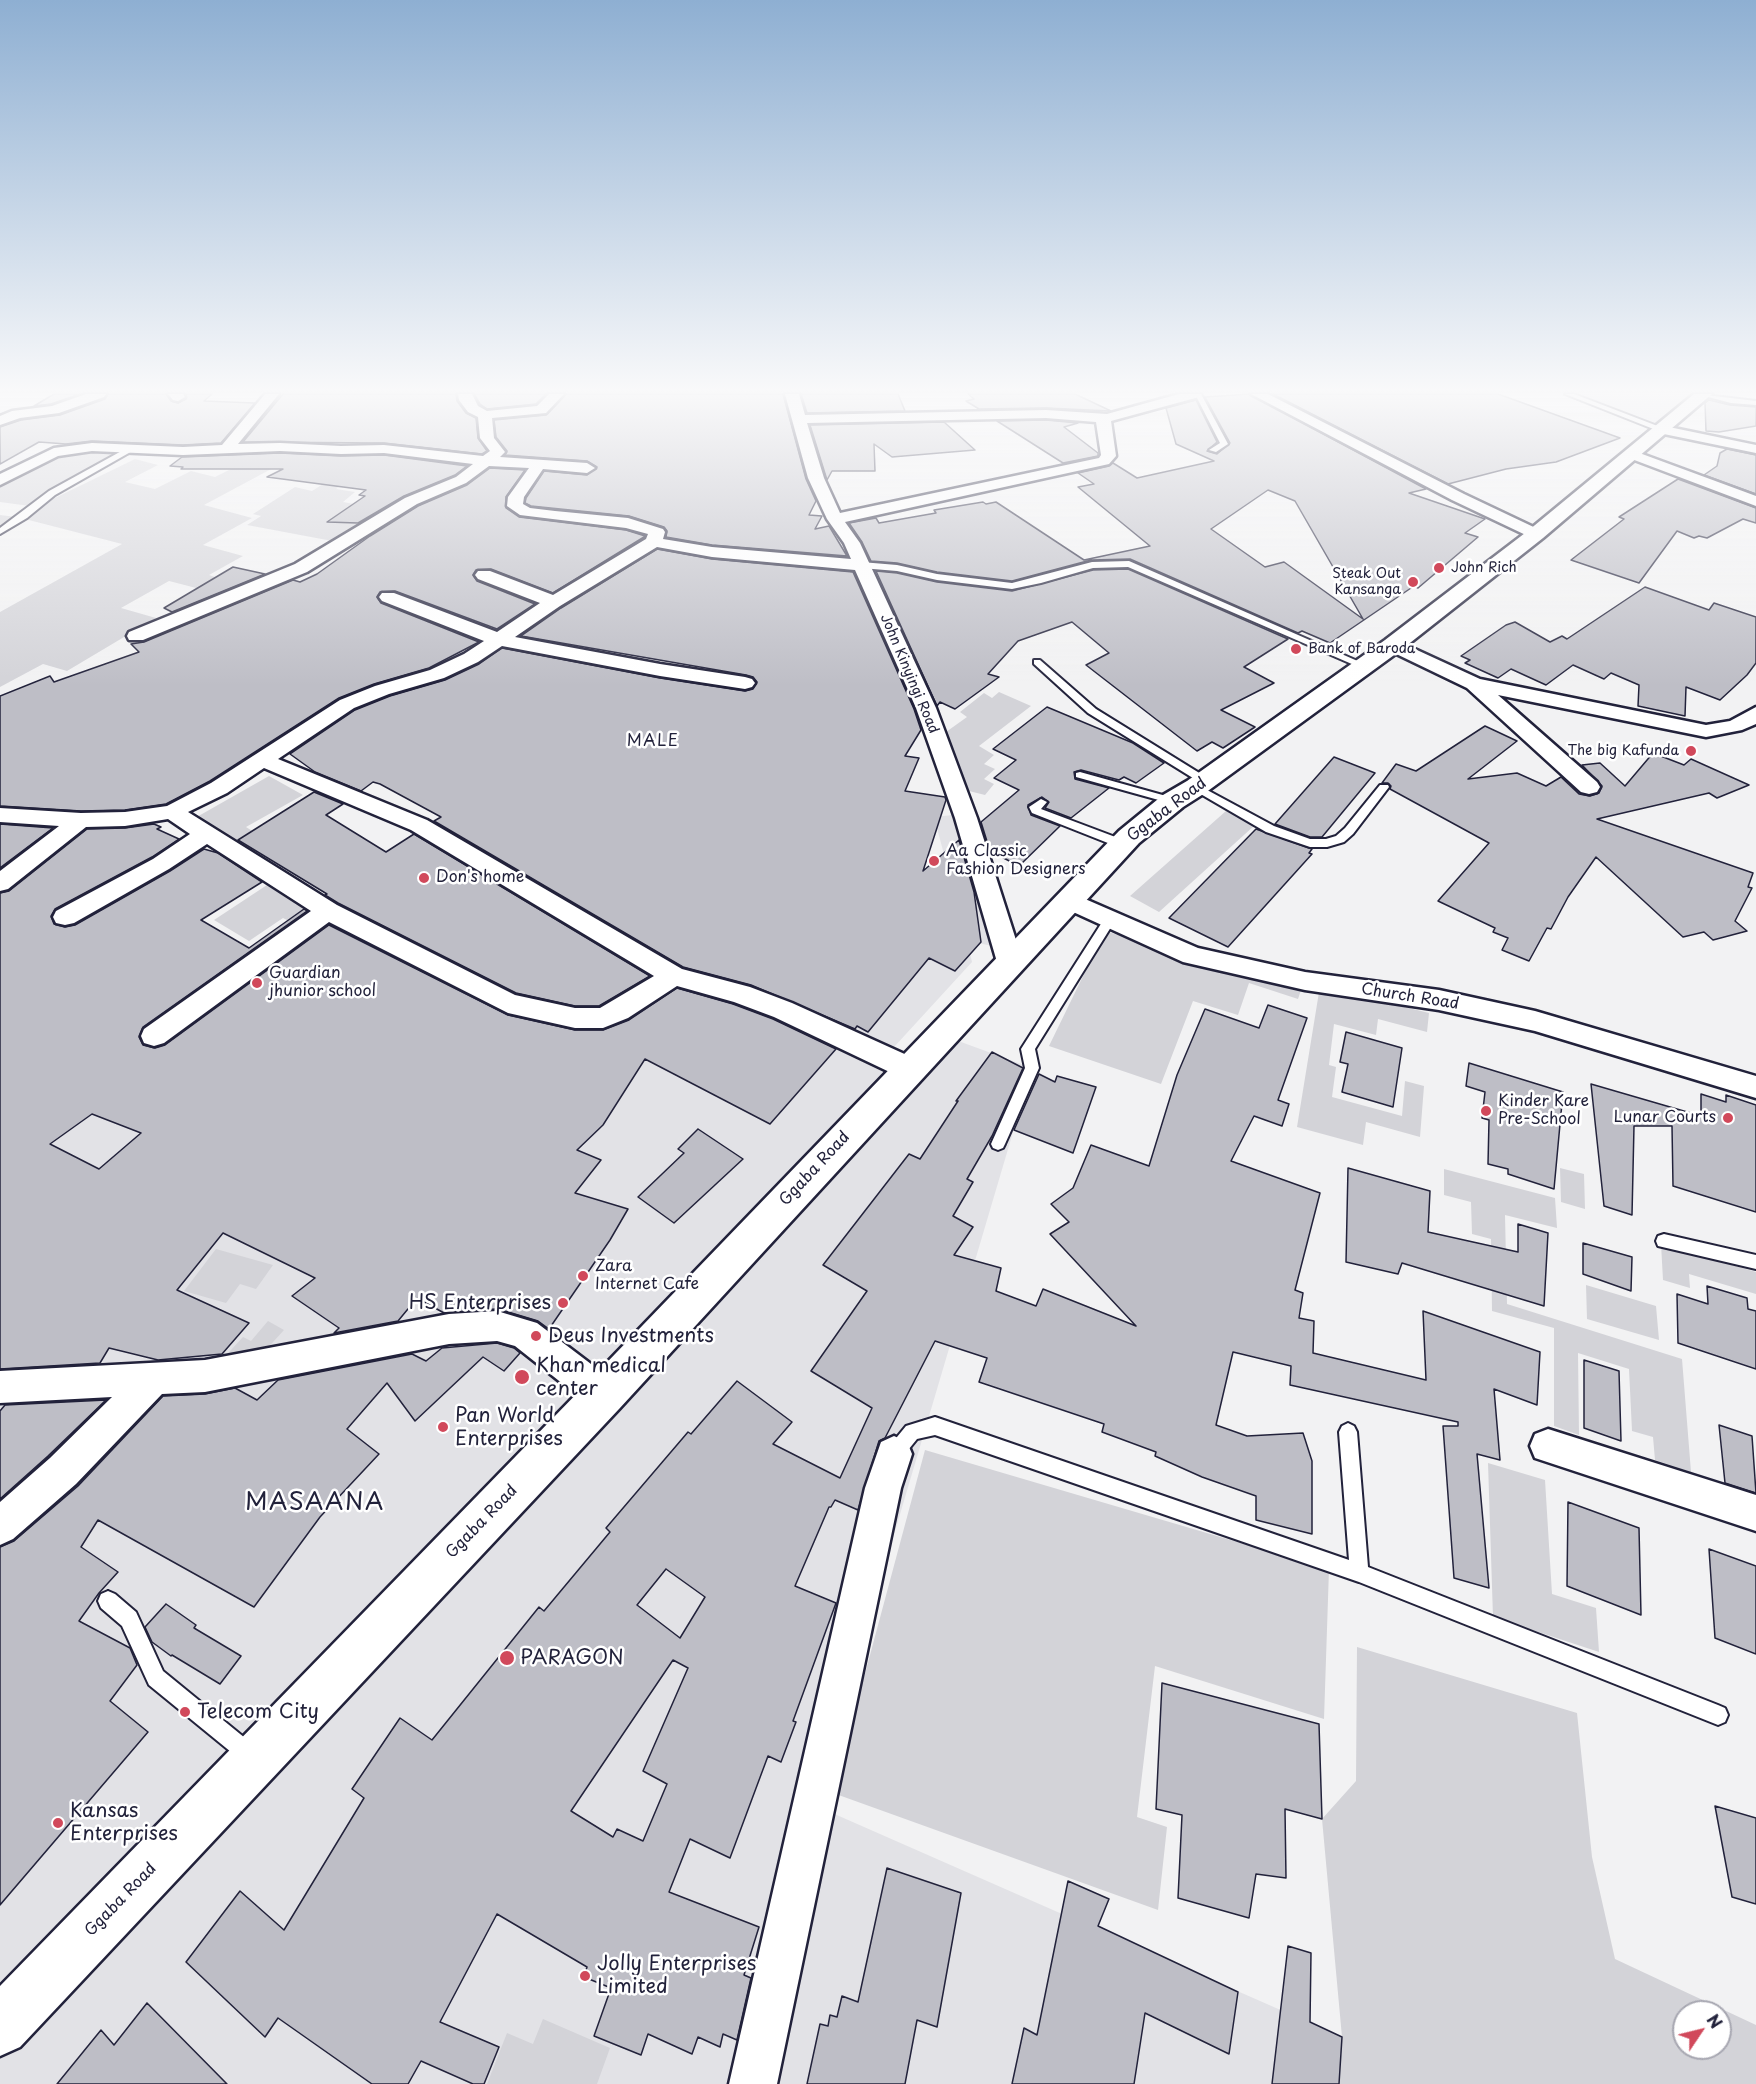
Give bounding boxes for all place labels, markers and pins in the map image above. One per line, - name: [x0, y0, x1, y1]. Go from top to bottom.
- place label: John Rich: [1451, 560, 1517, 576]
- marker: John Rich: [1432, 561, 1446, 575]
- place label: Steak Out Kansanga: [1332, 566, 1401, 598]
- marker: Steak Out Kansanga: [1406, 575, 1420, 589]
- place label: Bank of Baroda: [1308, 641, 1415, 657]
- marker: Bank of Baroda: [1289, 642, 1303, 656]
- place label: The big Kafunda: [1568, 743, 1679, 759]
- marker: The big Kafunda: [1684, 744, 1698, 758]
- place label: Aa Classic Fashion Designers: [946, 842, 1086, 880]
- marker: Aa Classic Fashion Designers: [927, 854, 941, 868]
- place label: Don's home: [436, 868, 524, 888]
- marker: Don's home: [417, 871, 431, 885]
- place label: Guardian jhunior school: [269, 964, 376, 1002]
- marker: Guardian jhunior school: [250, 976, 264, 990]
- place label: Kinder Kare Pre-School: [1498, 1092, 1589, 1130]
- marker: Kinder Kare Pre-School: [1479, 1104, 1493, 1118]
- place label: Lunar Courts: [1614, 1108, 1716, 1128]
- marker: Lunar Courts: [1721, 1111, 1735, 1125]
- place label: Zara Internet Cafe: [595, 1257, 699, 1295]
- marker: Zara Internet Cafe: [576, 1269, 590, 1283]
- place label: HS Enterprises: [409, 1291, 551, 1315]
- marker: HS Enterprises: [556, 1296, 570, 1310]
- place label: Deus Investments: [548, 1324, 714, 1348]
- marker: Deus Investments: [529, 1329, 543, 1343]
- place label: Khan medical center: [536, 1354, 666, 1401]
- marker: Khan medical center: [513, 1368, 531, 1386]
- place label: Pan World Enterprises: [455, 1404, 563, 1451]
- marker: Pan World Enterprises: [436, 1420, 450, 1434]
- place label: PARAGON: [520, 1646, 624, 1670]
- marker: PARAGON: [498, 1649, 516, 1667]
- place label: Telecom City: [197, 1700, 319, 1724]
- marker: Telecom City: [178, 1705, 192, 1719]
- place label: Kansas Enterprises: [70, 1799, 178, 1846]
- marker: Kansas Enterprises: [51, 1816, 65, 1830]
- place label: Jolly Enterprises Limited: [597, 1952, 756, 1999]
- marker: Jolly Enterprises Limited: [578, 1969, 592, 1983]

